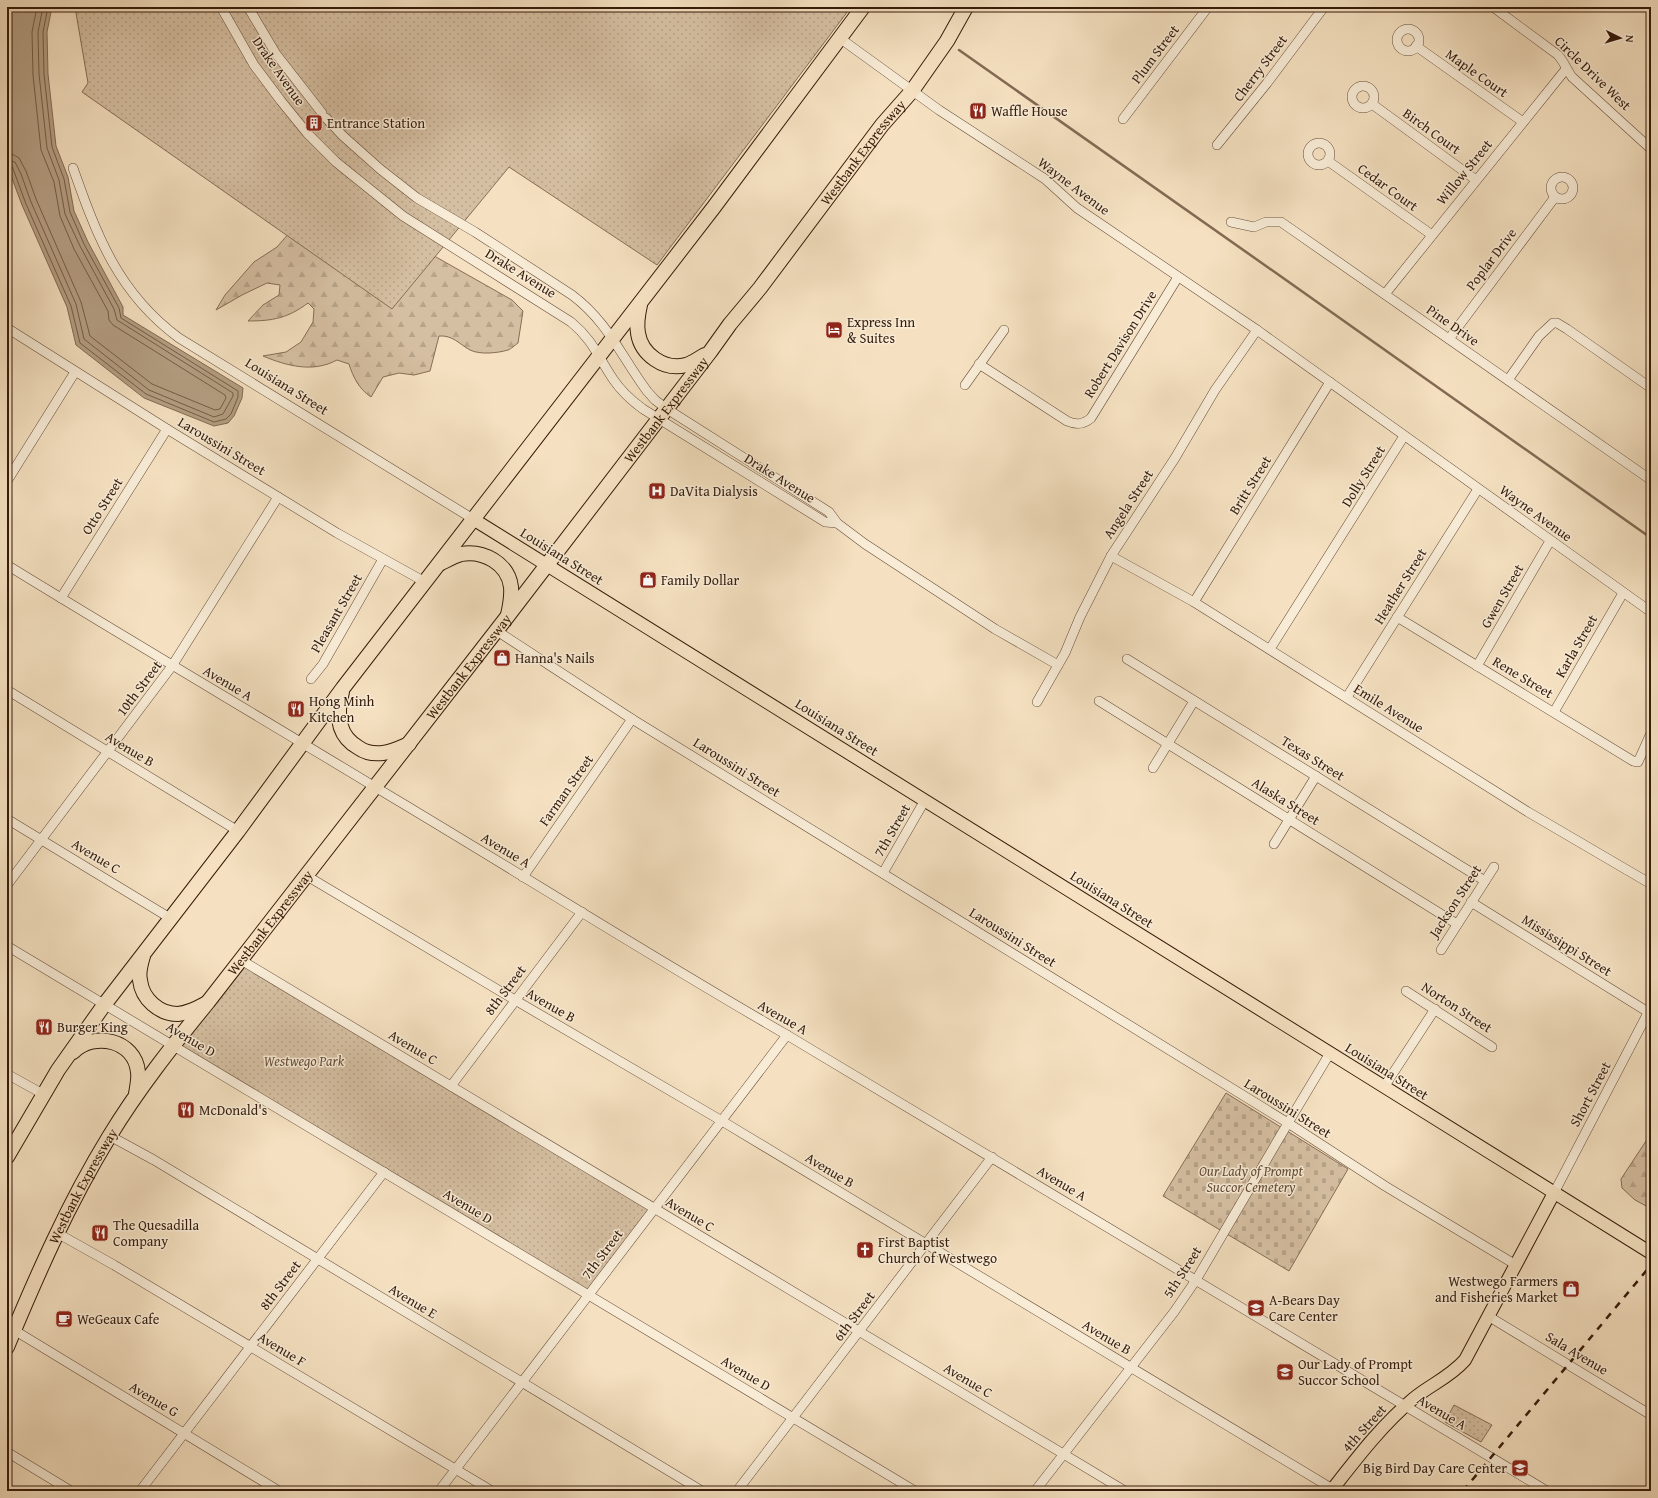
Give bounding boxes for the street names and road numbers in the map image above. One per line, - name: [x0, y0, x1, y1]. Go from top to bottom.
- street label: Plum Street: [1126, 20, 1184, 88]
- street label: Cherry Street: [1228, 30, 1292, 106]
- street label: Circle Drive West: [1550, 31, 1636, 115]
- street label: Drake Avenue: [248, 32, 310, 110]
- street label: Maple Court: [1442, 44, 1512, 102]
- street label: Westbank Expressway: [815, 95, 910, 209]
- street label: Birch Court: [1399, 103, 1465, 159]
- street label: Willow Street: [1431, 135, 1497, 209]
- street label: Wayne Avenue: [1034, 152, 1114, 220]
- street label: Cedar Court: [1354, 158, 1422, 216]
- street label: Poplar Drive: [1461, 223, 1521, 294]
- street label: Drake Avenue: [482, 243, 561, 303]
- street label: Robert Davison Drive: [1079, 286, 1161, 402]
- street label: Pine Drive: [1423, 299, 1484, 351]
- street label: Louisiana Street: [242, 352, 332, 420]
- street label: Westbank Expressway: [619, 352, 713, 467]
- street label: Laroussini Street: [174, 412, 270, 480]
- street label: Dolly Street: [1336, 441, 1390, 511]
- street label: Drake Avenue: [741, 448, 820, 508]
- street label: Britt Street: [1224, 452, 1276, 518]
- street label: Angela Street: [1098, 465, 1158, 543]
- street label: Otto Street: [77, 474, 127, 538]
- street label: Wayne Avenue: [1496, 480, 1577, 546]
- street label: Louisiana Street: [517, 522, 607, 590]
- street label: Heather Street: [1369, 544, 1431, 628]
- street label: Gwen Street: [1476, 560, 1528, 632]
- street label: Pleasant Street: [305, 570, 367, 656]
- street label: Westbank Expressway: [421, 610, 516, 724]
- street label: Karla Street: [1550, 611, 1602, 681]
- street label: Rene Street: [1489, 651, 1557, 703]
- street label: 10th Street: [112, 656, 167, 720]
- street label: Avenue A: [199, 660, 257, 706]
- street label: Emile Avenue: [1350, 679, 1428, 738]
- street label: Louisiana Street: [792, 693, 882, 761]
- street label: Avenue B: [102, 727, 158, 772]
- street label: Texas Street: [1277, 731, 1349, 785]
- street label: Laroussini Street: [690, 732, 784, 802]
- street label: Farman Street: [534, 750, 598, 830]
- street label: Alaska Street: [1248, 772, 1324, 830]
- street label: 7th Street: [869, 800, 915, 860]
- street label: Avenue A: [477, 827, 535, 873]
- street label: Avenue C: [68, 834, 125, 879]
- street label: Jackson Street: [1423, 861, 1486, 943]
- street label: Westbank Expressway: [222, 865, 317, 979]
- street label: Louisiana Street: [1067, 865, 1157, 933]
- street label: Laroussini Street: [966, 902, 1060, 972]
- street label: Mississippi Street: [1518, 909, 1616, 981]
- street label: 8th Street: [480, 961, 530, 1019]
- street label: Norton Street: [1418, 977, 1496, 1037]
- street label: Avenue B: [523, 983, 579, 1027]
- street label: Avenue A: [754, 995, 812, 1040]
- street label: Avenue D: [162, 1016, 220, 1062]
- street label: Avenue C: [385, 1025, 442, 1070]
- street label: Louisiana Street: [1342, 1037, 1432, 1105]
- street label: Short Street: [1564, 1058, 1616, 1130]
- street label: Laroussini Street: [1241, 1073, 1335, 1143]
- street label: Westbank Expressway: [44, 1124, 122, 1247]
- street label: Avenue B: [802, 1148, 858, 1193]
- street label: Avenue A: [1033, 1160, 1091, 1206]
- street label: Avenue D: [439, 1183, 497, 1229]
- street label: Avenue C: [662, 1192, 719, 1237]
- street label: 7th Street: [577, 1225, 627, 1283]
- street label: 5th Street: [1158, 1242, 1206, 1302]
- street label: 8th Street: [255, 1256, 305, 1314]
- street label: Avenue E: [385, 1279, 441, 1323]
- street label: 6th Street: [829, 1287, 879, 1345]
- street label: Avenue B: [1079, 1315, 1135, 1360]
- street label: Sala Avenue: [1542, 1326, 1613, 1380]
- street label: Avenue F: [254, 1327, 310, 1371]
- street label: Avenue D: [717, 1350, 775, 1396]
- street label: Avenue C: [940, 1358, 997, 1403]
- street label: Avenue G: [126, 1376, 182, 1422]
- street label: Avenue A: [1413, 1389, 1471, 1435]
- street label: 4th Street: [1337, 1400, 1391, 1456]

